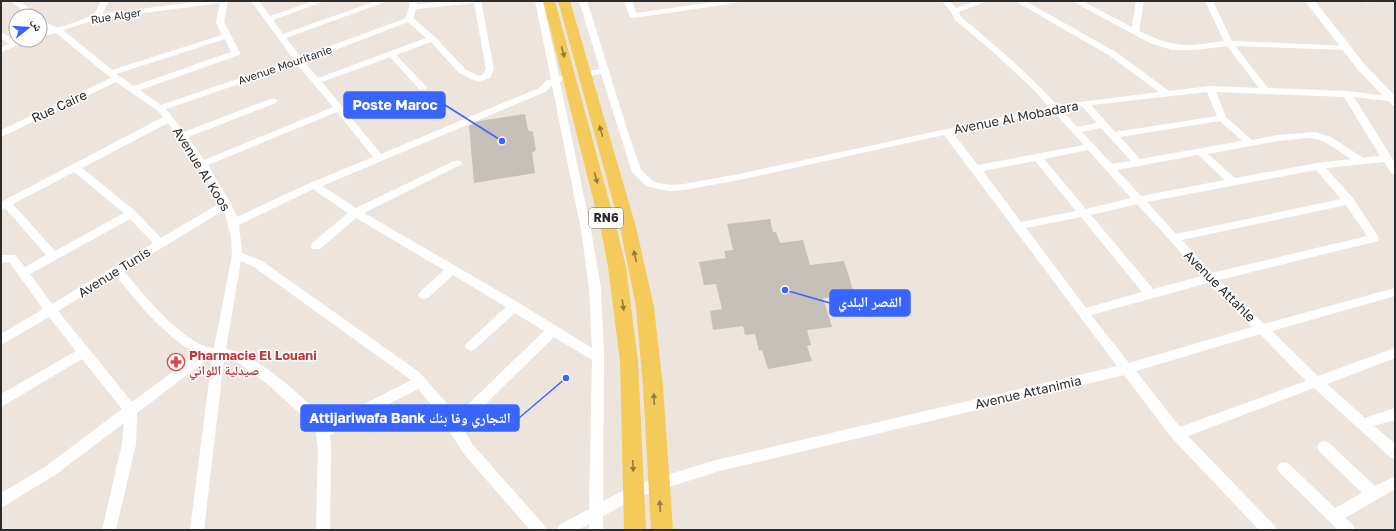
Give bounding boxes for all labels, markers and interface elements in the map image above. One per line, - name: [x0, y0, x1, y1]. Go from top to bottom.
- street label: Rue Alger: [90, 5, 143, 26]
- north arrow: [8, 8, 48, 48]
- text: ش: [28, 17, 46, 33]
- street label: Avenue Mouritanie: [236, 42, 333, 87]
- one-way arrow: [560, 46, 566, 58]
- street label: Rue Caire: [29, 86, 89, 126]
- callout: Poste Maroc: [344, 92, 445, 118]
- text: Poste Maroc: [352, 96, 438, 113]
- street label: Avenue Al Mobadara: [952, 97, 1080, 137]
- street label: Avenue Al Koos: [170, 124, 234, 214]
- one-way arrow: [598, 124, 604, 136]
- one-way arrow: [593, 172, 599, 184]
- road number: RN6: [589, 208, 623, 228]
- street label: Avenue Tunis: [75, 243, 153, 301]
- street label: Avenue Attahle: [1181, 247, 1259, 325]
- one-way arrow: [632, 250, 638, 262]
- callout: القصر البلدي: [830, 290, 910, 316]
- text: القصر البلدي: [838, 293, 902, 313]
- one-way arrow: [620, 299, 626, 311]
- place label: Pharmacie El Louani صيدلية اللواني: [189, 347, 317, 381]
- pharmacy icon: Pharmacie El Louani صيدلية اللواني: [166, 352, 186, 372]
- street label: Avenue Attanimia: [973, 372, 1083, 412]
- one-way arrow: [650, 393, 657, 405]
- callout: Attijariwafa Bank التجاري وفا بنك: [301, 405, 519, 431]
- text: Attijariwafa Bank التجاري وفا بنك: [309, 409, 511, 429]
- one-way arrow: [630, 460, 636, 473]
- one-way arrow: [657, 500, 664, 512]

